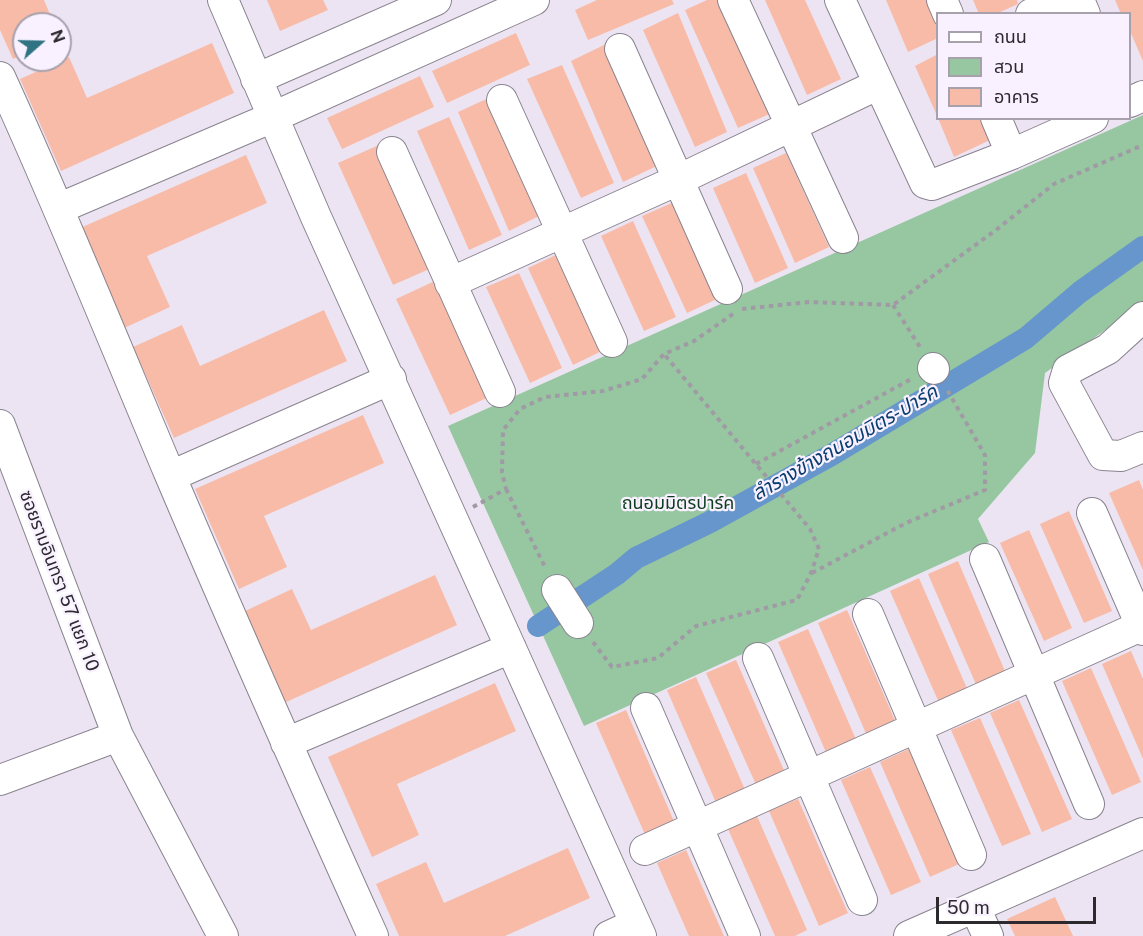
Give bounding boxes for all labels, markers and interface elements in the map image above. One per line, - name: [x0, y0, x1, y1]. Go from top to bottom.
- north arrow: [12, 12, 72, 72]
- legend: [936, 12, 1131, 120]
- text: ถนน: [994, 26, 1027, 47]
- text: N: [46, 27, 69, 45]
- text: สวน: [994, 56, 1024, 77]
- text: อาคาร: [994, 86, 1039, 107]
- water label: ลำรางข้างถนอมมิตร-ปาร์ค: [748, 380, 942, 506]
- street label: ซอยรามอินทรา 57 แยก 10: [15, 488, 103, 674]
- park label: ถนอมมิตรปาร์ค: [622, 492, 734, 514]
- scale bar: [939, 885, 1100, 923]
- text: 50 m: [947, 897, 990, 918]

